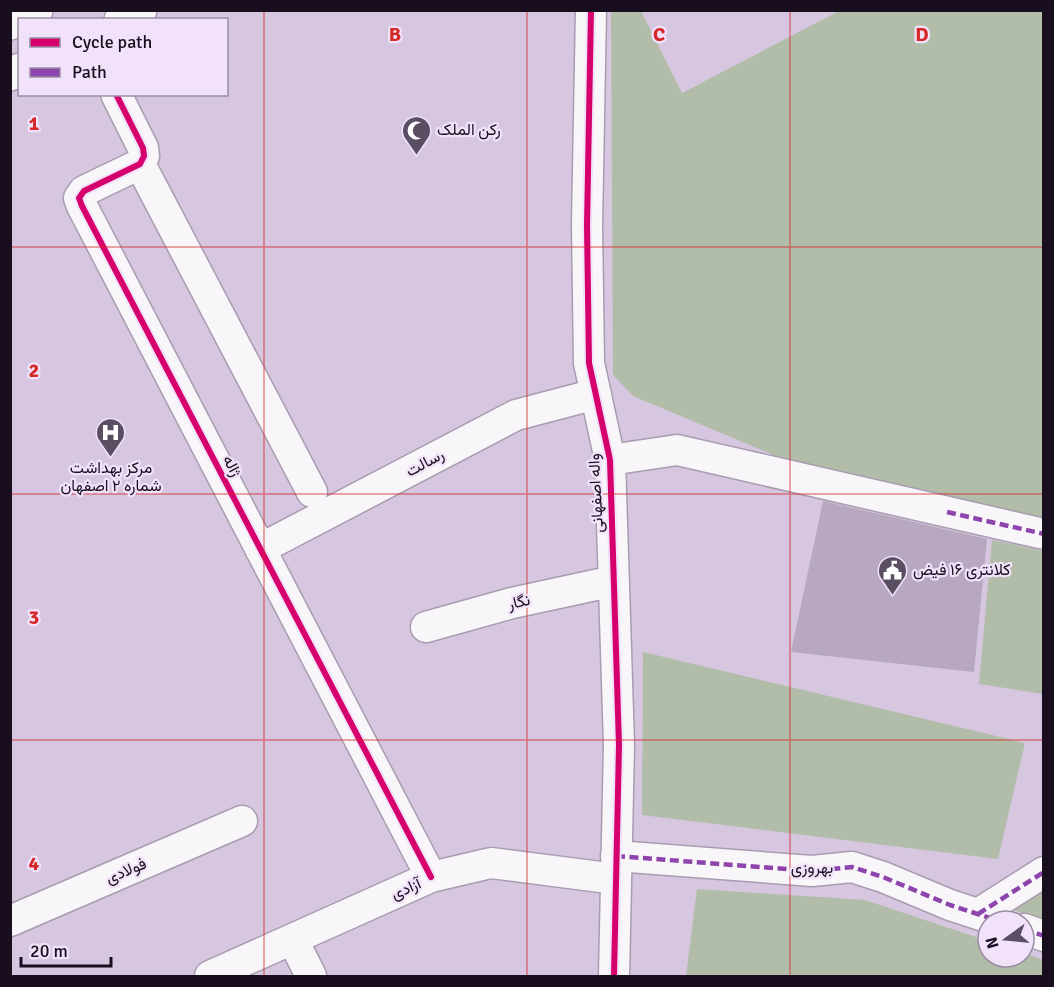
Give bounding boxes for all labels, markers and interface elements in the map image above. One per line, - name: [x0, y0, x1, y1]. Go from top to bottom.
- legend: [18, 18, 228, 96]
- text: B: [389, 22, 401, 47]
- text: C: [653, 22, 665, 47]
- text: D: [915, 22, 929, 47]
- text: Cycle path: [72, 31, 152, 53]
- text: Path: [72, 61, 107, 83]
- text: 1: [29, 111, 40, 136]
- mosque icon: رکن الملک: [400, 114, 432, 156]
- place label: رکن الملک: [437, 120, 501, 140]
- text: 2: [29, 358, 39, 383]
- hospital icon: مرکز بهداشت شماره ۲ اصفهان: [95, 416, 127, 458]
- street label: رسالت: [402, 445, 448, 481]
- street label: ژاله: [218, 452, 246, 481]
- street label: واله اصفهانی: [584, 453, 608, 533]
- place label: مرکز بهداشت شماره ۲ اصفهان: [60, 458, 162, 496]
- public building icon: کلانتری ۱۶ فیض: [876, 554, 908, 596]
- place label: کلانتری ۱۶ فیض: [913, 560, 1010, 580]
- street label: نگار: [505, 590, 532, 614]
- text: 3: [29, 605, 39, 630]
- text: 4: [29, 851, 40, 876]
- street label: فولادی: [103, 853, 149, 889]
- street label: بهروزی: [791, 858, 833, 878]
- street label: آزادی: [388, 873, 425, 904]
- north arrow: [976, 909, 1036, 969]
- scale bar: [21, 930, 111, 968]
- text: N: [981, 935, 1004, 951]
- text: 20 m: [30, 940, 68, 962]

